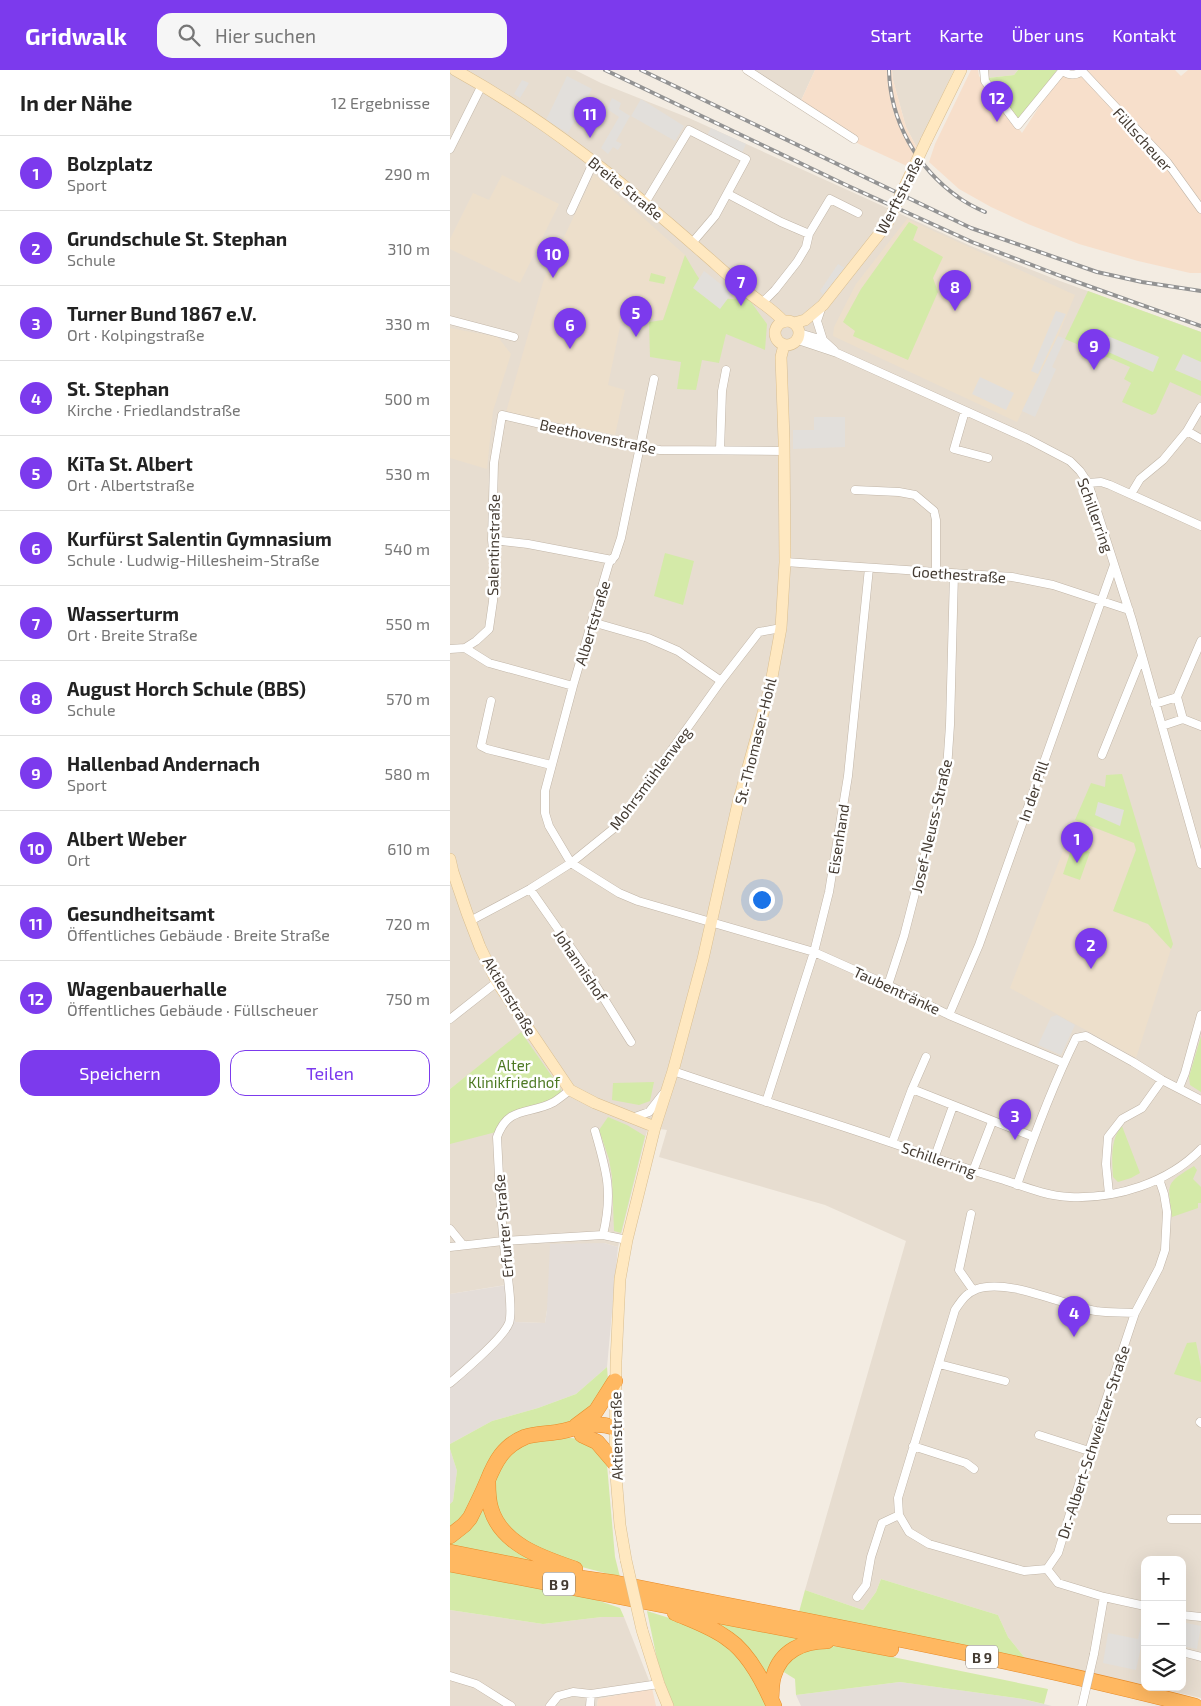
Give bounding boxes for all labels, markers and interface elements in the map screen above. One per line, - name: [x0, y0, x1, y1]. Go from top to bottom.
- search box: [157, 13, 507, 58]
- text: Gridwalk: [25, 21, 127, 50]
- icon: search: [175, 21, 203, 49]
- text: Hier suchen: [215, 24, 316, 47]
- text: Start: [870, 24, 911, 46]
- text: Karte: [939, 24, 984, 46]
- text: Über uns: [1012, 24, 1084, 46]
- text: Kontakt: [1112, 24, 1176, 46]
- pin: 12: [981, 81, 1013, 122]
- text: In der Nähe: [20, 90, 132, 115]
- text: 12 Ergebnisse: [331, 93, 430, 112]
- pin: 11: [574, 97, 606, 138]
- street label: Füllscheuer: [1110, 103, 1176, 175]
- text: Bolzplatz: [67, 152, 153, 175]
- street label: Breite Straße: [585, 153, 667, 223]
- street label: Werftstraße: [872, 153, 926, 237]
- text: 1: [33, 164, 39, 183]
- text: 290 m: [385, 164, 430, 183]
- text: Sport: [67, 175, 107, 194]
- text: Grundschule St. Stephan: [67, 227, 287, 250]
- pin: 10: [537, 237, 569, 278]
- text: 2: [31, 239, 41, 258]
- text: 310 m: [388, 239, 430, 258]
- text: Schule: [67, 250, 116, 269]
- pin: 7: [725, 265, 757, 306]
- pin: 8: [939, 270, 971, 311]
- pin: 5: [620, 296, 652, 337]
- text: Turner Bund 1867 e.V.: [67, 302, 257, 325]
- pin: 6: [554, 308, 586, 349]
- text: 3: [31, 314, 41, 333]
- text: 330 m: [385, 314, 430, 333]
- text: Ort · Kolpingstraße: [67, 325, 205, 344]
- pin: 9: [1078, 329, 1110, 370]
- text: St. Stephan: [67, 377, 169, 400]
- text: 4: [31, 389, 41, 408]
- text: 500 m: [385, 389, 430, 408]
- text: Kirche · Friedlandstraße: [67, 400, 241, 419]
- street label: Beethovenstraße: [538, 415, 658, 457]
- text: KiTa St. Albert: [67, 452, 193, 475]
- text: 5: [32, 464, 40, 483]
- text: 530 m: [385, 464, 430, 483]
- text: Ort · Albertstraße: [67, 475, 194, 494]
- street label: Schillerring: [1074, 475, 1118, 555]
- street label: Salentinstraße: [483, 494, 503, 596]
- text: Kurfürst Salentin Gymnasium: [67, 527, 332, 550]
- text: 6: [31, 539, 41, 558]
- text: 540 m: [384, 539, 430, 558]
- text: Schule · Ludwig-Hillesheim-Straße: [67, 550, 320, 569]
- street label: Goethestraße: [911, 562, 1007, 586]
- street label: Albertstraße: [571, 578, 613, 668]
- text: Wasserturm: [67, 602, 179, 625]
- text: 7: [32, 614, 40, 633]
- text: 550 m: [386, 614, 430, 633]
- text: Ort · Breite Straße: [67, 625, 198, 644]
- street label: St.-Thomaser-Hohl: [731, 675, 780, 806]
- text: August Horch Schule (BBS): [67, 677, 306, 700]
- text: 8: [31, 689, 41, 708]
- text: 570 m: [386, 689, 430, 708]
- text: Schule: [67, 700, 116, 719]
- street label: Mohrsmühlenweg: [605, 722, 695, 833]
- text: Hallenbad Andernach: [67, 752, 260, 775]
- street label: Josef-Neuss-Straße: [907, 757, 955, 895]
- street label: In der Pill: [1014, 758, 1052, 824]
- text: 9: [31, 764, 41, 783]
- text: 580 m: [384, 764, 430, 783]
- text: Sport: [67, 775, 107, 794]
- street label: Eisenhand: [824, 803, 852, 875]
- pin: 1: [1061, 822, 1093, 863]
- text: Albert Weber: [67, 827, 187, 850]
- text: 10: [27, 839, 45, 858]
- text: 610 m: [387, 839, 430, 858]
- text: Ort: [67, 850, 90, 869]
- your location: [749, 887, 775, 913]
- text: Gesundheitsamt: [67, 902, 215, 925]
- text: 11: [29, 914, 43, 933]
- text: 720 m: [386, 914, 430, 933]
- text: Öffentliches Gebäude · Breite Straße: [67, 925, 330, 944]
- street label: Johannishof: [551, 926, 612, 1004]
- pin: 2: [1075, 928, 1107, 969]
- street label: Aktienstraße: [479, 953, 541, 1039]
- street label: Taubentränke: [851, 962, 943, 1018]
- text: Wagenbauerhalle: [67, 977, 227, 1000]
- text: 12: [28, 989, 44, 1008]
- text: 750 m: [386, 989, 430, 1008]
- text: Öffentliches Gebäude · Füllscheuer: [67, 1000, 318, 1019]
- button: Speichern: [20, 1050, 220, 1096]
- button: Teilen: [230, 1050, 430, 1096]
- park label: Alter Klinikfriedhof: [468, 1056, 560, 1091]
- pin: 3: [999, 1099, 1031, 1140]
- street label: Schillerring: [899, 1138, 979, 1180]
- street label: Erfurter Straße: [490, 1173, 516, 1279]
- pin: 4: [1058, 1296, 1090, 1337]
- street label: Dr.-Albert-Schweitzer-Straße: [1053, 1343, 1133, 1541]
- street label: Aktienstraße: [606, 1391, 626, 1481]
- map controls: [1141, 1556, 1186, 1691]
- button: +: [1141, 1556, 1186, 1601]
- road number: B 9: [543, 1572, 575, 1596]
- button: −: [1141, 1601, 1186, 1646]
- road number: B 9: [966, 1645, 998, 1668]
- button: layers: [1141, 1646, 1186, 1691]

